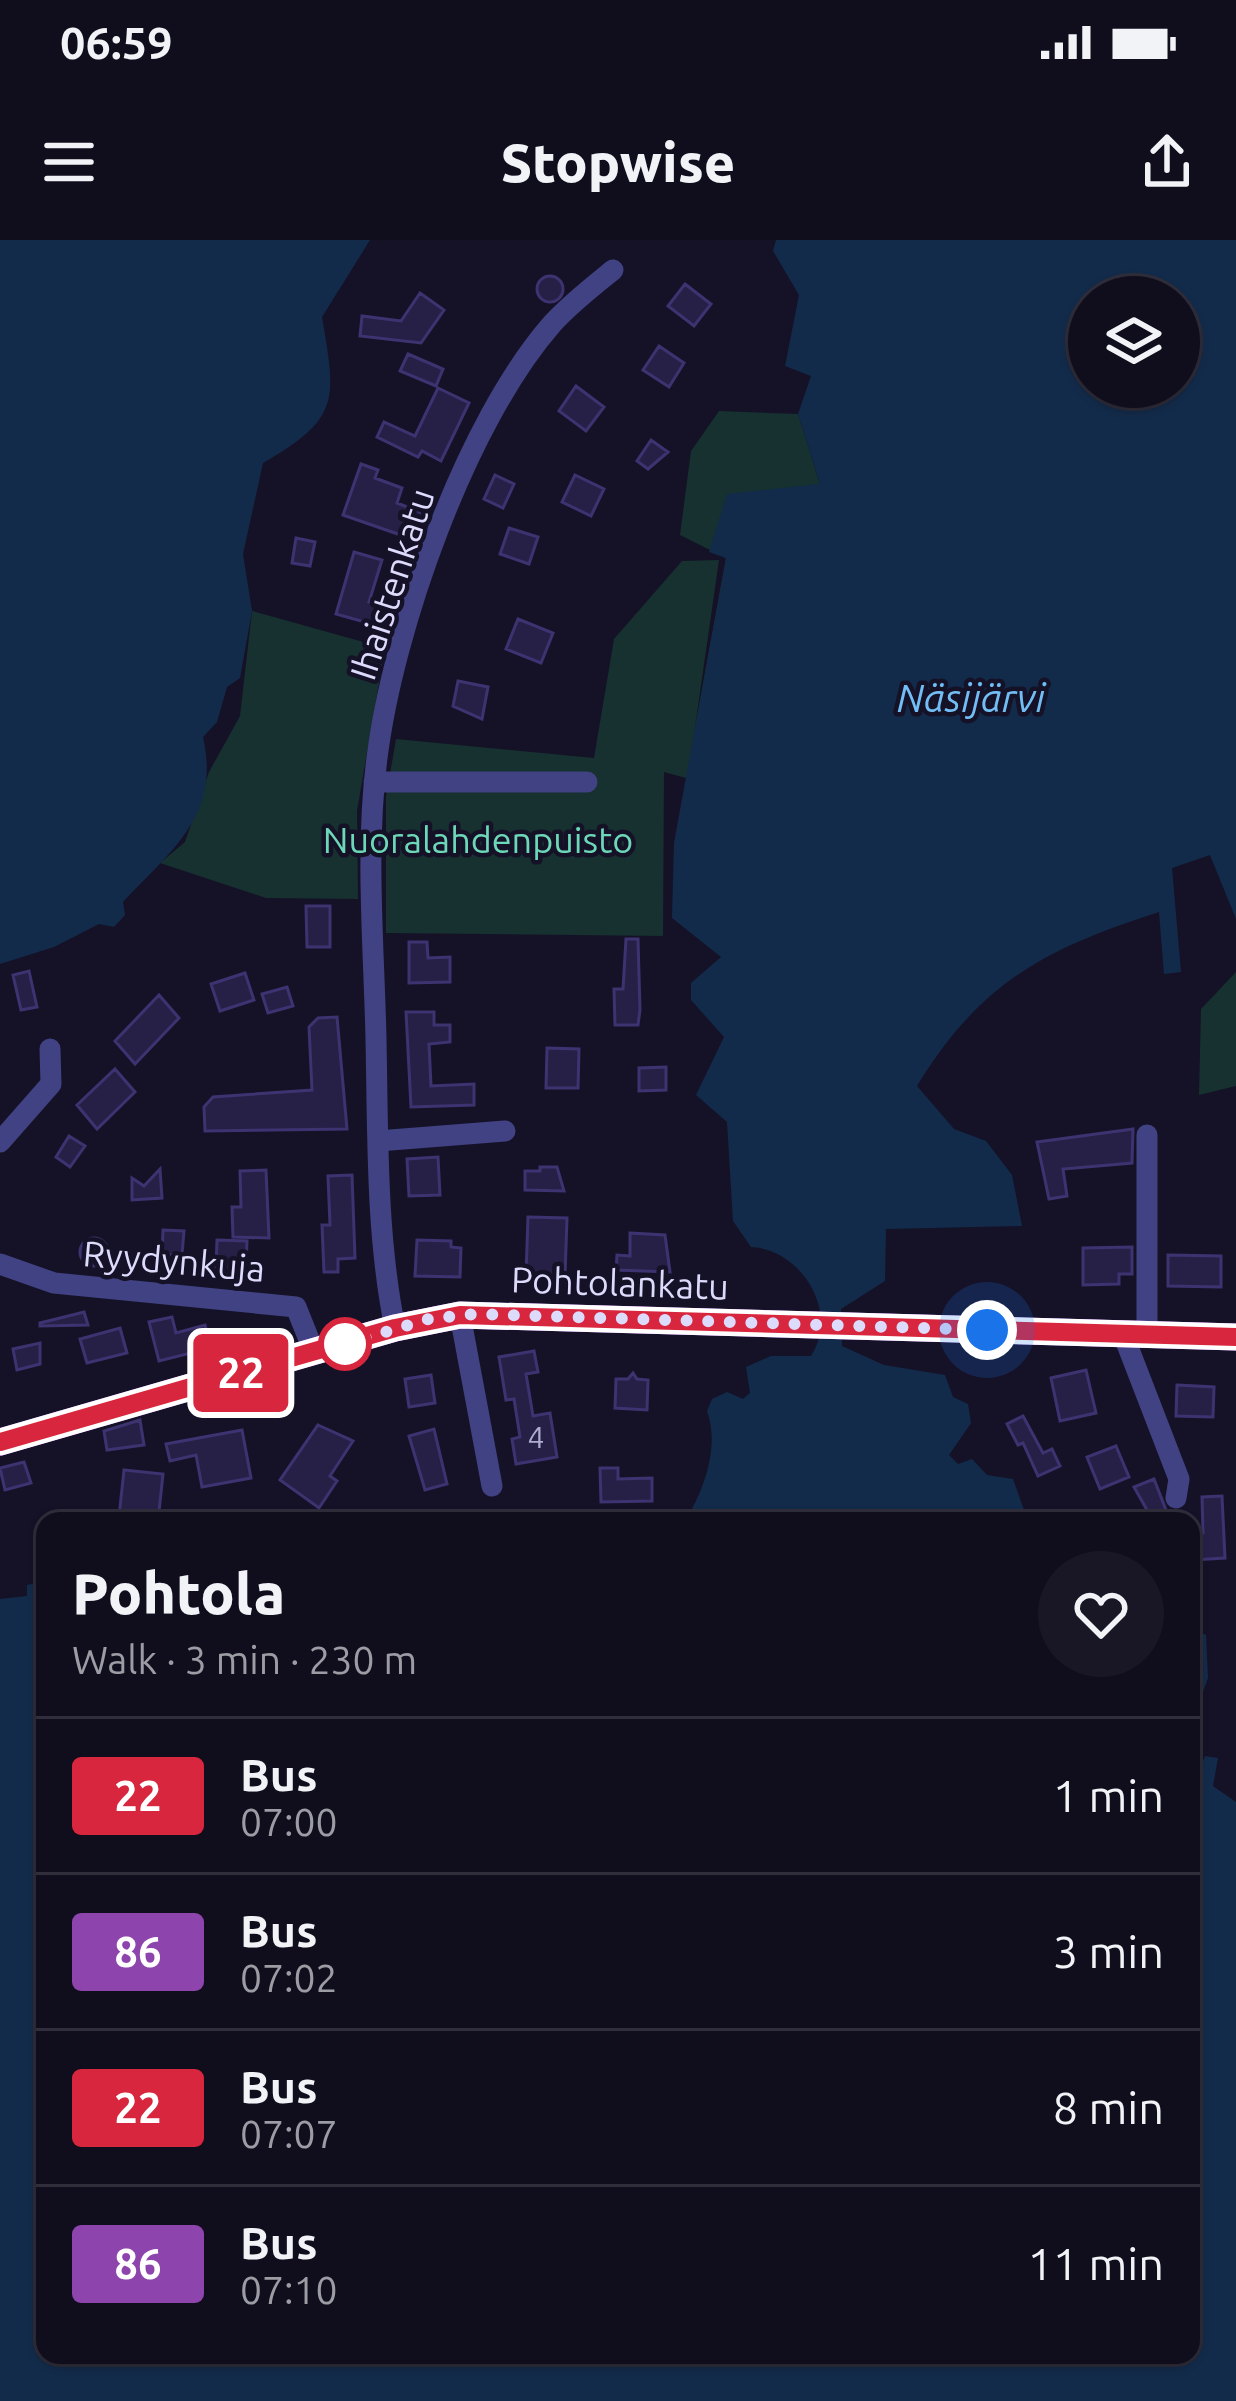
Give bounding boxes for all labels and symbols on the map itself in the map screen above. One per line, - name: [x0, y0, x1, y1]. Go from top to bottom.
- street label: Ihaistenkatu: [341, 483, 442, 685]
- water label: Näsijärvi: [897, 676, 1046, 719]
- park label: Nuoralahdenpuisto: [323, 819, 633, 860]
- street label: Ryydynkuja: [81, 1232, 267, 1289]
- street label: Pohtolankatu: [510, 1258, 730, 1307]
- your location: [957, 1300, 1017, 1360]
- unlabelled marker: [320, 1319, 370, 1369]
- line badge: 22: [187, 1334, 295, 1412]
- house number: 4: [528, 1420, 544, 1454]

